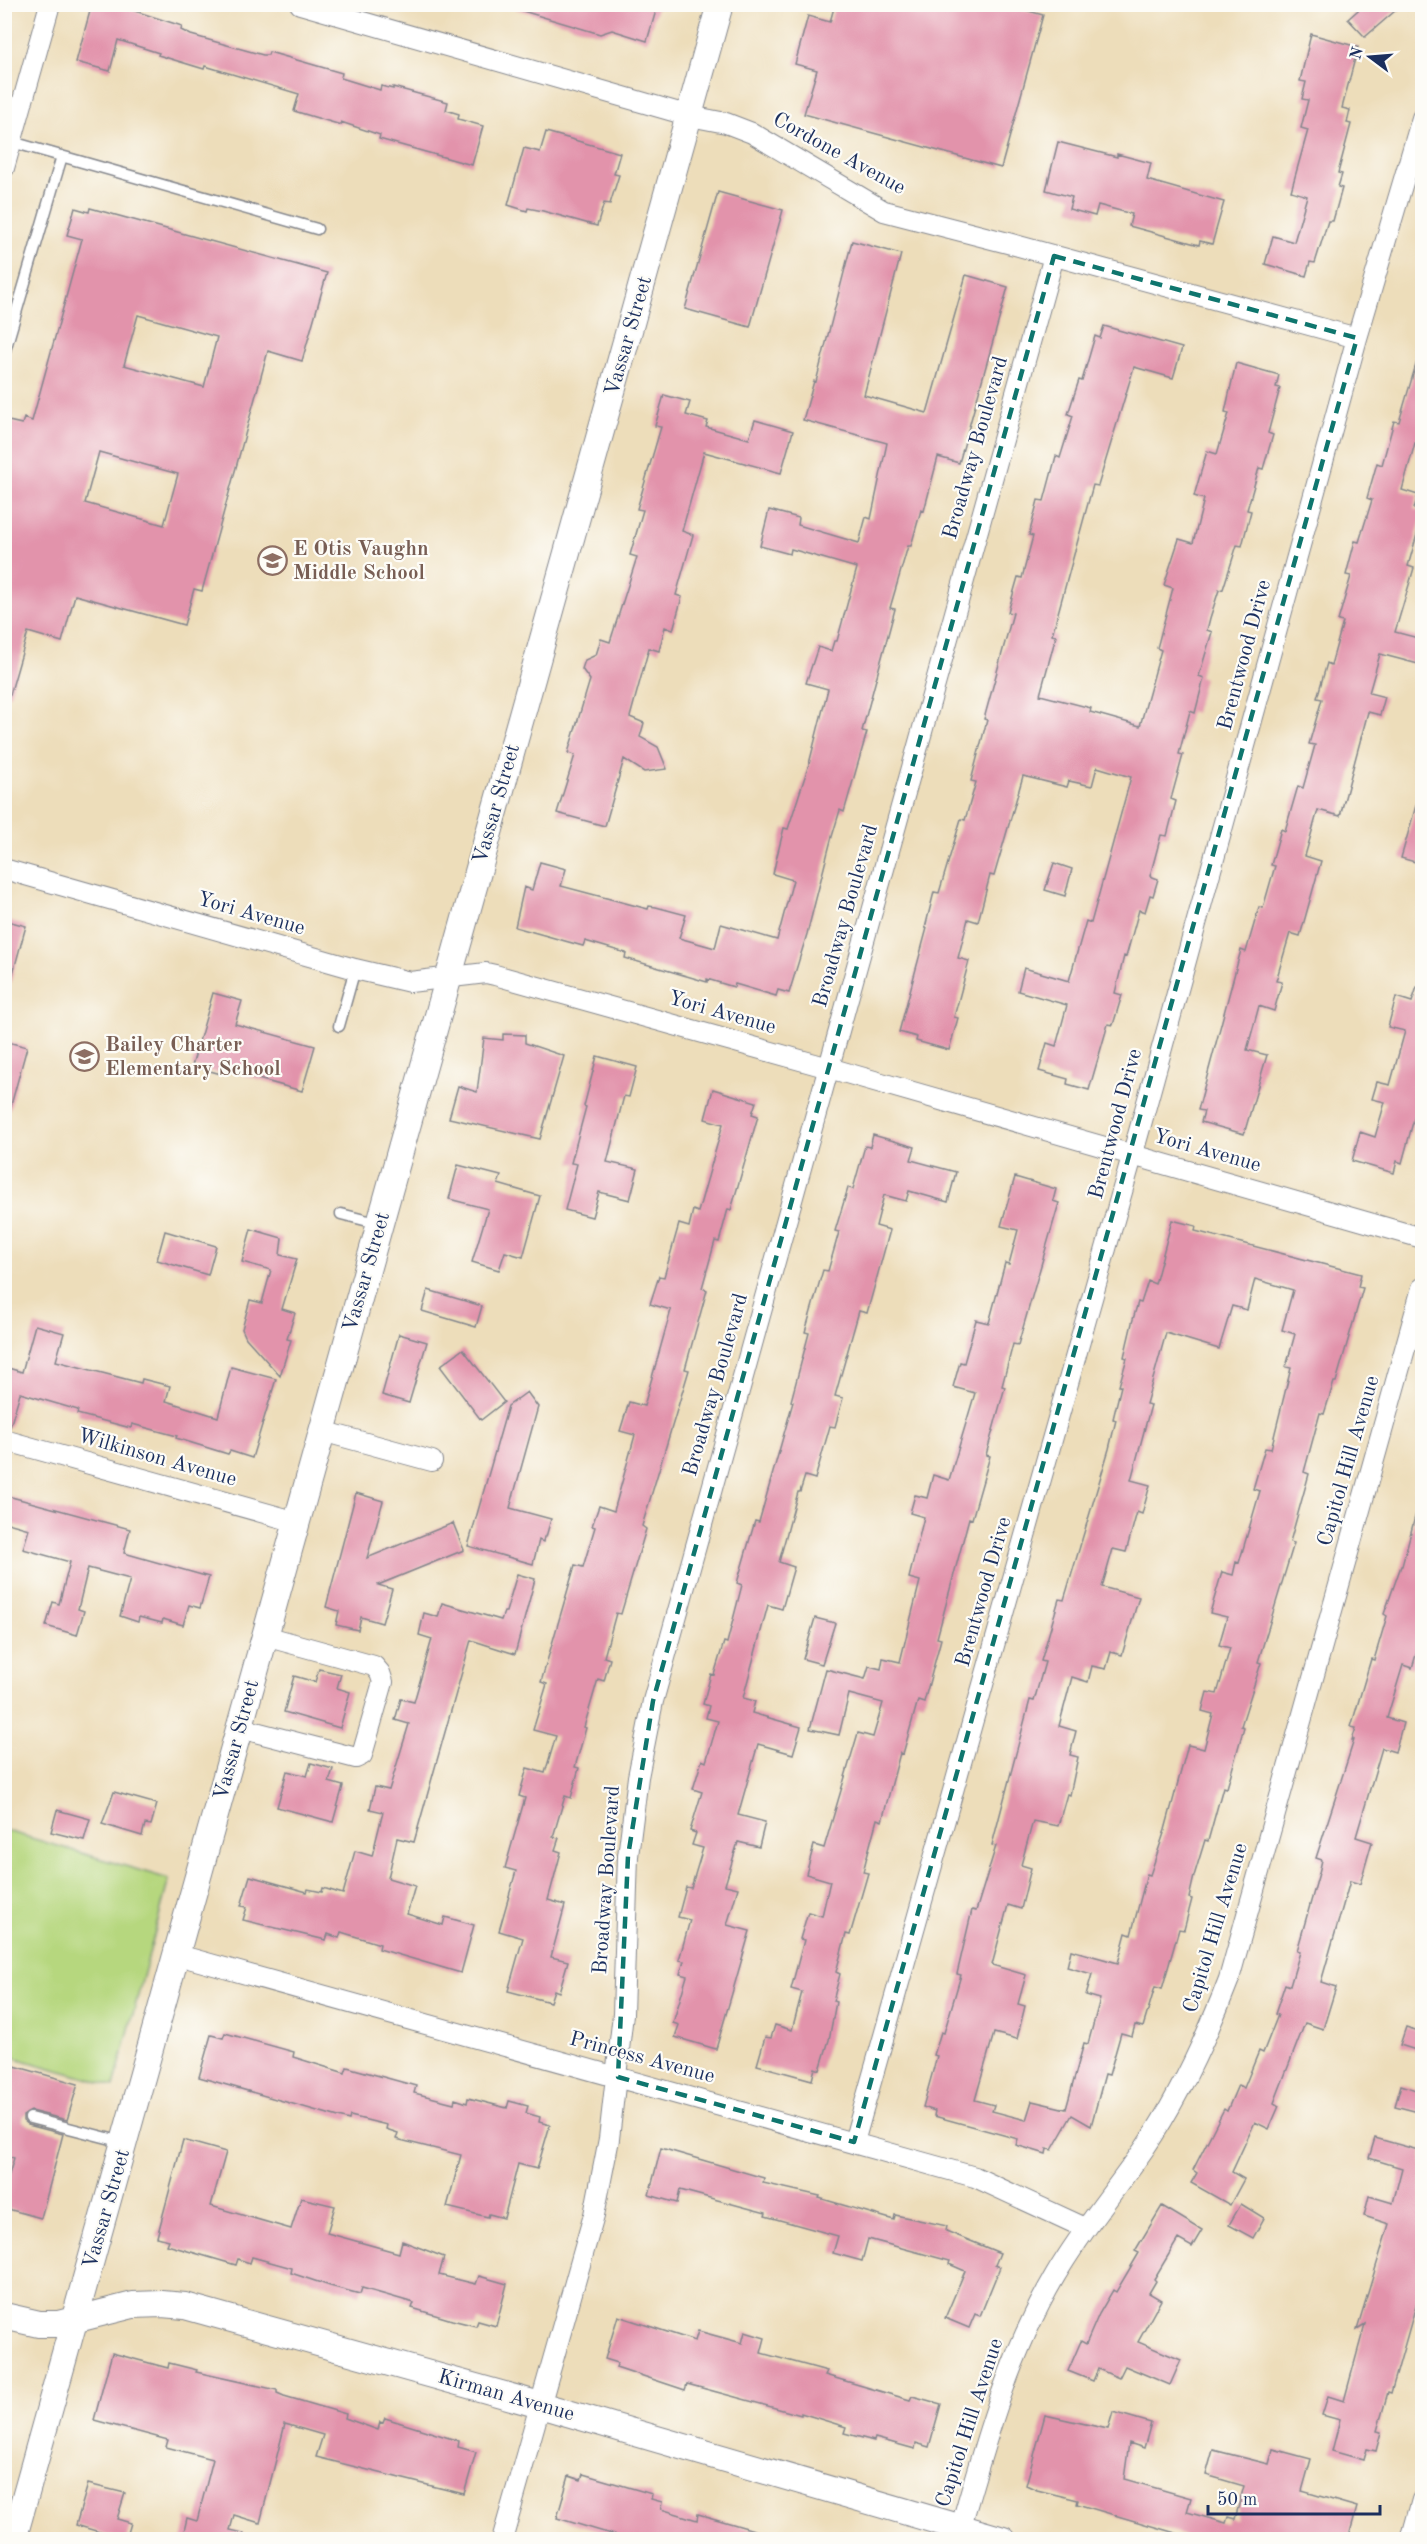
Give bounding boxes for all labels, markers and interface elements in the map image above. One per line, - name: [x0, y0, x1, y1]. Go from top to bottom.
- north arrow: [1340, 27, 1400, 87]
- text: N: [1348, 45, 1367, 62]
- street label: Cordone Avenue: [769, 109, 909, 199]
- street label: Vassar Street: [602, 274, 656, 398]
- street label: Broadway Boulevard: [940, 354, 1012, 542]
- place label: E Otis Vaughn Middle School: [293, 539, 429, 584]
- school or university icon: E Otis Vaughn Middle School: [256, 545, 288, 577]
- street label: Brentwood Drive: [1215, 577, 1275, 733]
- street label: Vassar Street: [470, 742, 524, 866]
- street label: Broadway Boulevard: [810, 822, 882, 1010]
- street label: Yori Avenue: [195, 889, 307, 939]
- street label: Yori Avenue: [666, 988, 778, 1038]
- place label: Bailey Charter Elementary School: [105, 1035, 281, 1080]
- school or university icon: Bailey Charter Elementary School: [68, 1041, 100, 1073]
- street label: Brentwood Drive: [1086, 1046, 1146, 1202]
- street label: Yori Avenue: [1151, 1126, 1263, 1176]
- street label: Vassar Street: [340, 1210, 394, 1334]
- street label: Broadway Boulevard: [680, 1291, 752, 1479]
- street label: Capitol Hill Avenue: [1315, 1373, 1383, 1549]
- street label: Wilkinson Avenue: [75, 1425, 239, 1491]
- street label: Brentwood Drive: [953, 1515, 1015, 1669]
- street label: Vassar Street: [211, 1678, 263, 1802]
- street label: Broadway Boulevard: [590, 1785, 624, 1975]
- street label: Capitol Hill Avenue: [1180, 1841, 1252, 2015]
- street label: Princess Avenue: [567, 2029, 717, 2087]
- street label: Vassar Street: [80, 2147, 134, 2271]
- street label: Capitol Hill Avenue: [933, 2336, 1007, 2510]
- street label: Kirman Avenue: [435, 2366, 577, 2426]
- scale bar: [1208, 2478, 1380, 2516]
- text: 50 m: [1217, 2491, 1257, 2509]

